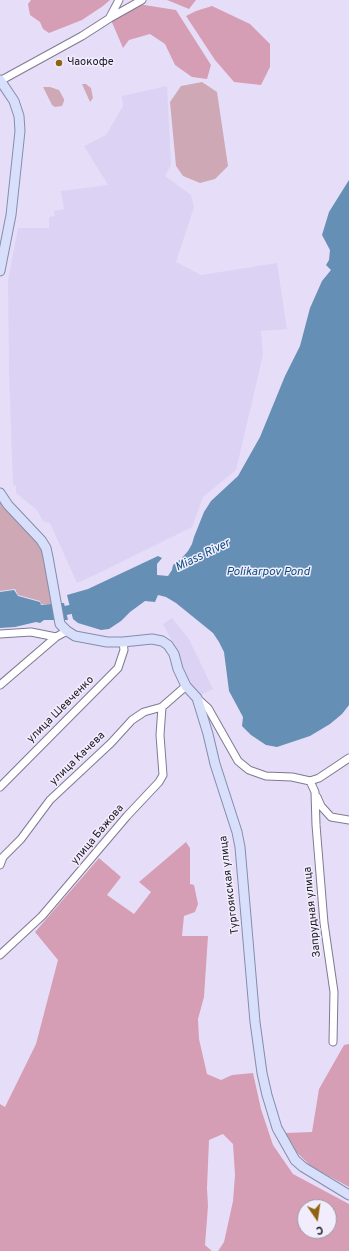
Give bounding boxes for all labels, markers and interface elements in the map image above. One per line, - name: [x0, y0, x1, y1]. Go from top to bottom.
- place label: Чаокофе: [67, 56, 114, 70]
- marker: Чаокофе: [54, 58, 64, 68]
- water label: Miass River: [173, 537, 233, 575]
- water label: Polikarpov Pond: [226, 566, 310, 580]
- street label: улица Шевченко: [25, 674, 97, 746]
- street label: улица Качева: [48, 729, 108, 789]
- street label: улица Бажова: [69, 802, 127, 868]
- street label: Тургоякская улица: [217, 835, 243, 935]
- street label: Запрудная улица: [302, 866, 324, 958]
- north arrow: [297, 1199, 337, 1239]
- text: С: [314, 1222, 324, 1237]

